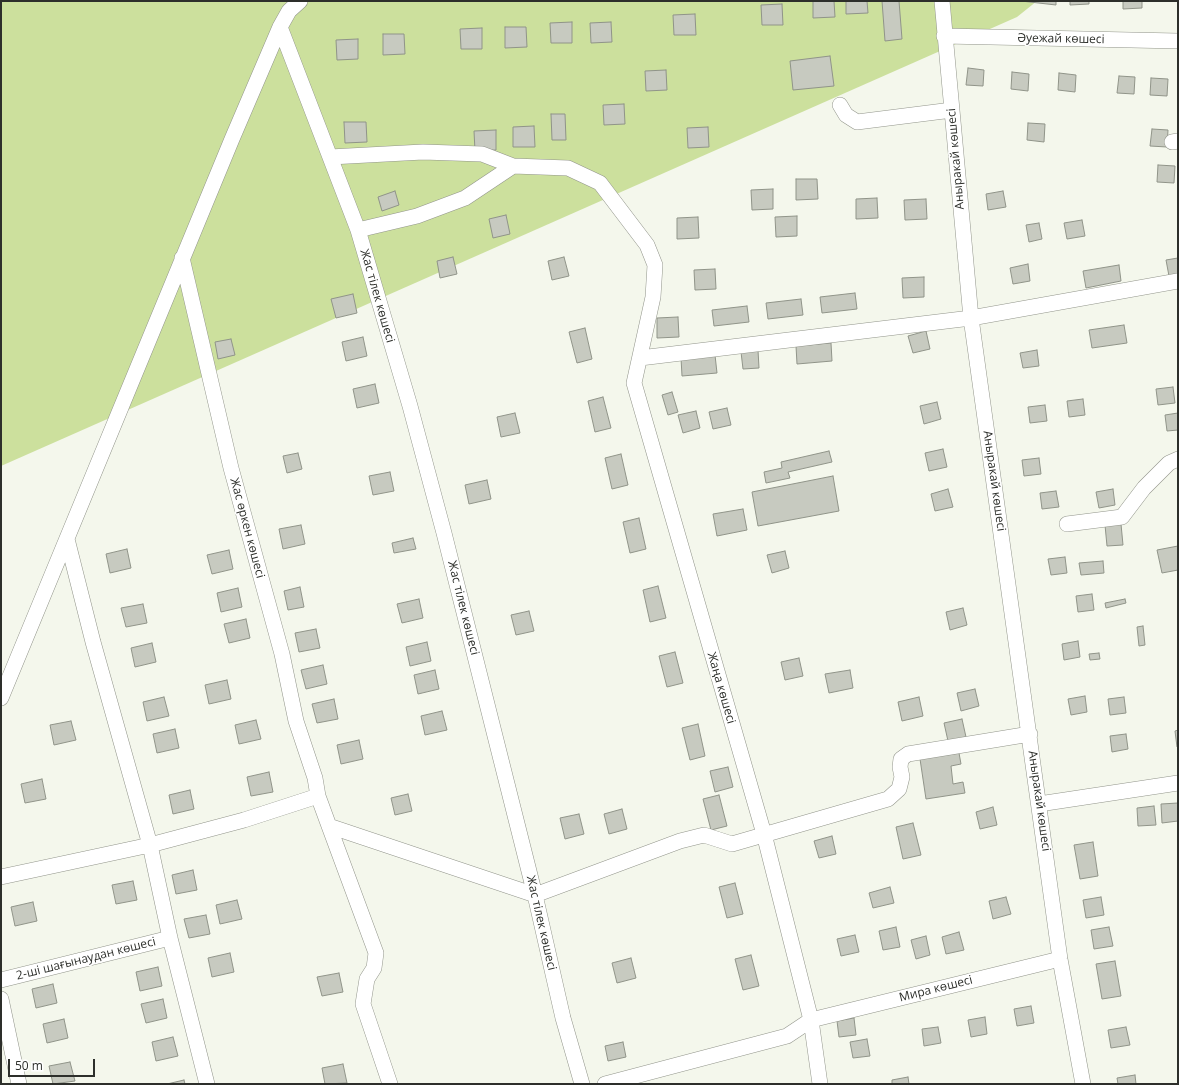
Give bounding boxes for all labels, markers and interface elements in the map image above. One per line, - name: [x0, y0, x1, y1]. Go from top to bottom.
- street label: Әуежай көшесі: [1017, 31, 1105, 47]
- street label: Аныракай көшесі: [944, 108, 968, 210]
- street label: Жас тілек көшесі: [357, 247, 397, 345]
- street label: Аныракай көшесі: [980, 430, 1008, 532]
- street label: Жас өркен көшесі: [227, 476, 267, 580]
- street label: Жас тілек көшесі: [444, 559, 482, 657]
- street label: Жаңа көшесі: [704, 650, 738, 726]
- street label: Аныракай көшесі: [1025, 750, 1053, 852]
- street label: Жас тілек көшесі: [523, 874, 559, 972]
- street label: 2-ші шағынаудан көшесі: [15, 935, 157, 983]
- street label: Мира көшесі: [898, 973, 974, 1005]
- scale bar: [10, 1051, 97, 1077]
- text: 50 m: [15, 1057, 43, 1074]

